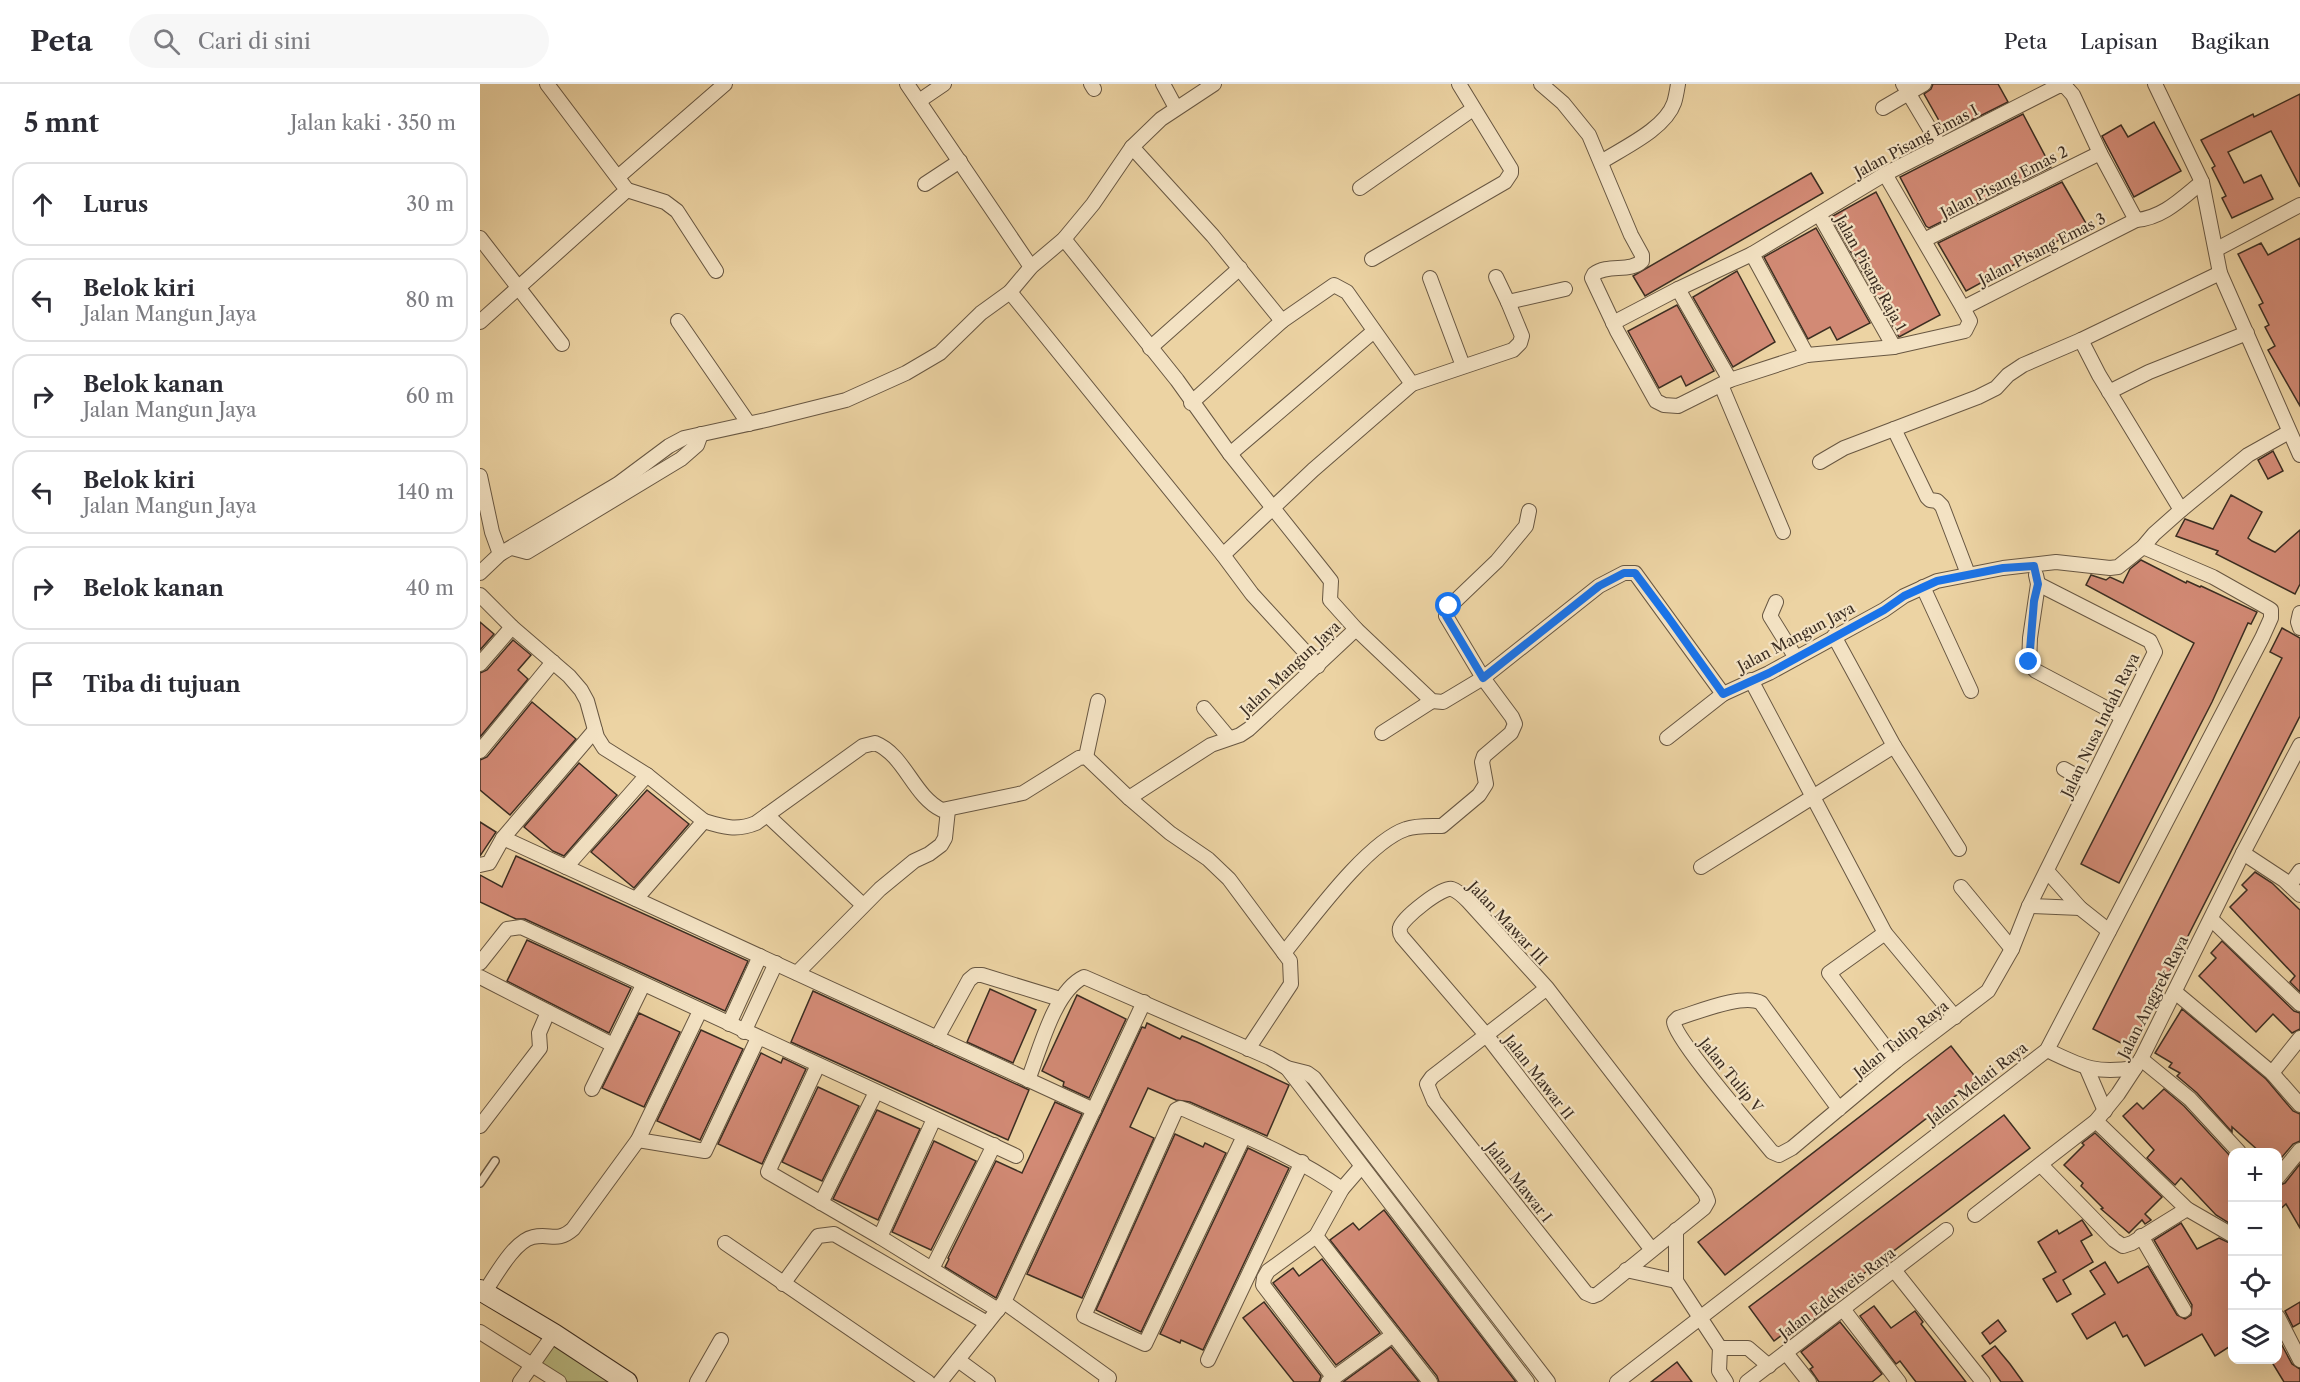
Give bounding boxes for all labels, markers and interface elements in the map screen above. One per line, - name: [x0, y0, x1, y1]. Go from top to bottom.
- search box: [129, 14, 549, 68]
- text: Peta: [30, 24, 93, 58]
- icon: search: [150, 25, 183, 58]
- text: Cari di sini: [198, 28, 311, 55]
- text: Peta: [2004, 29, 2047, 54]
- text: Lapisan: [2080, 29, 2158, 54]
- text: Bagikan: [2191, 29, 2270, 54]
- street label: Jalan Pisang Emas I: [1849, 100, 1981, 183]
- text: 5 mnt: [24, 107, 99, 139]
- text: Jalan kaki · 350 m: [290, 111, 456, 135]
- street label: Jalan Pisang Emas 2: [1935, 142, 2071, 223]
- icon: ahead: [26, 188, 59, 221]
- text: Lurus: [83, 191, 148, 218]
- text: 30 m: [406, 192, 454, 216]
- street label: Jalan Pisang Emas 3: [1974, 209, 2109, 290]
- street label: Jalan Pisang Raja 1: [1830, 210, 1911, 335]
- text: Belok kiri: [83, 275, 195, 302]
- icon: left: [26, 284, 59, 317]
- text: 80 m: [406, 288, 454, 312]
- text: Jalan Mangun Jaya: [83, 302, 257, 326]
- text: Belok kanan: [83, 371, 224, 398]
- icon: right: [26, 380, 59, 413]
- text: 60 m: [406, 384, 454, 408]
- text: Jalan Mangun Jaya: [83, 398, 257, 422]
- text: Belok kiri: [83, 467, 195, 494]
- icon: left: [26, 476, 59, 509]
- text: 140 m: [397, 480, 454, 504]
- text: Jalan Mangun Jaya: [83, 494, 257, 518]
- icon: right: [26, 572, 59, 605]
- text: Belok kanan: [83, 575, 224, 602]
- text: 40 m: [406, 576, 454, 600]
- route start: [1435, 592, 1461, 618]
- street label: Jalan Mangun Jaya: [1732, 598, 1858, 677]
- street label: Jalan Mangun Jaya: [1234, 617, 1344, 721]
- route end: [2015, 648, 2041, 674]
- street label: Jalan Nusa Indah Raya: [2056, 650, 2143, 802]
- icon: arrive: [26, 668, 59, 701]
- text: Tiba di tujuan: [83, 671, 241, 698]
- street label: Jalan Mawar III: [1463, 875, 1552, 969]
- street label: Jalan Anggrek Raya: [2113, 932, 2192, 1064]
- street label: Jalan Tulip Raya: [1848, 996, 1952, 1083]
- street label: Jalan Mawar II: [1499, 1029, 1578, 1123]
- street label: Jalan Tulip V: [1694, 1032, 1768, 1117]
- street label: Jalan Melati Raya: [1921, 1038, 2031, 1129]
- street label: Jalan Mawar I: [1480, 1136, 1556, 1226]
- map controls: [2228, 1148, 2282, 1364]
- button: +: [2228, 1148, 2282, 1202]
- button: −: [2228, 1202, 2282, 1256]
- street label: Jalan Edelweis Raya: [1773, 1243, 1899, 1344]
- button: locate: [2228, 1256, 2282, 1310]
- button: layers: [2228, 1310, 2282, 1364]

